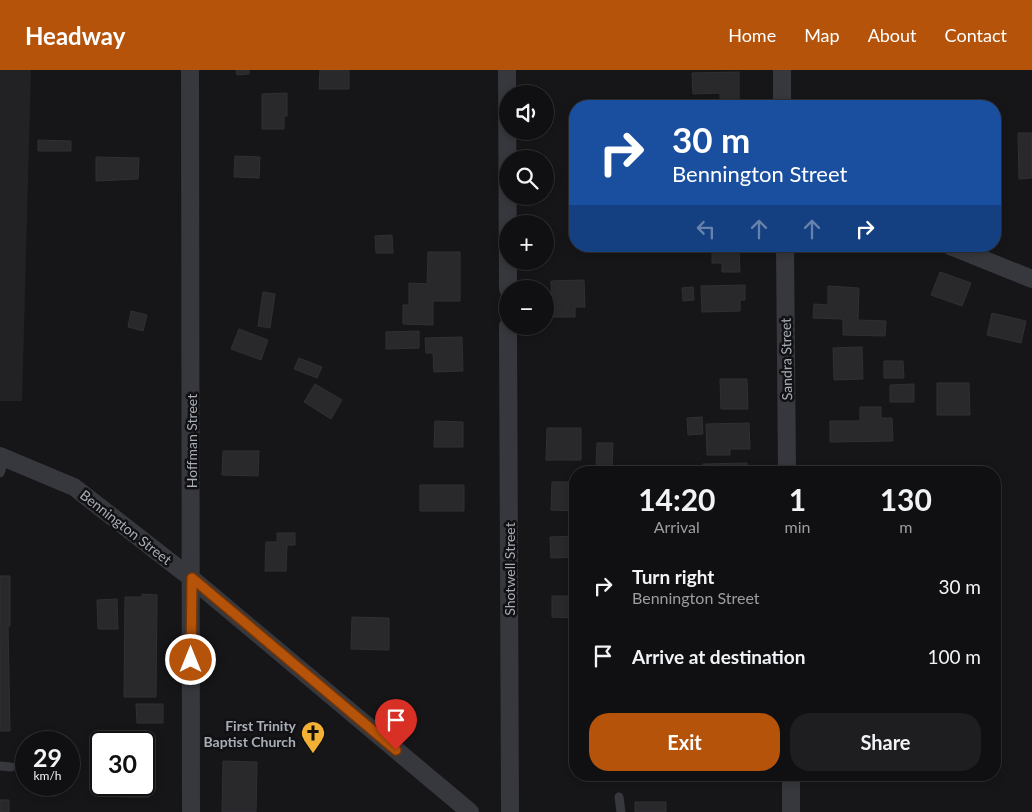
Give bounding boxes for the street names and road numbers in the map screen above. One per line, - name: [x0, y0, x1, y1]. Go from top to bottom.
- street label: Sandra Street: [777, 318, 795, 400]
- street label: Hoffman Street: [183, 394, 200, 488]
- street label: Bennington Street: [77, 486, 175, 568]
- street label: Shotwell Street: [501, 522, 518, 616]

